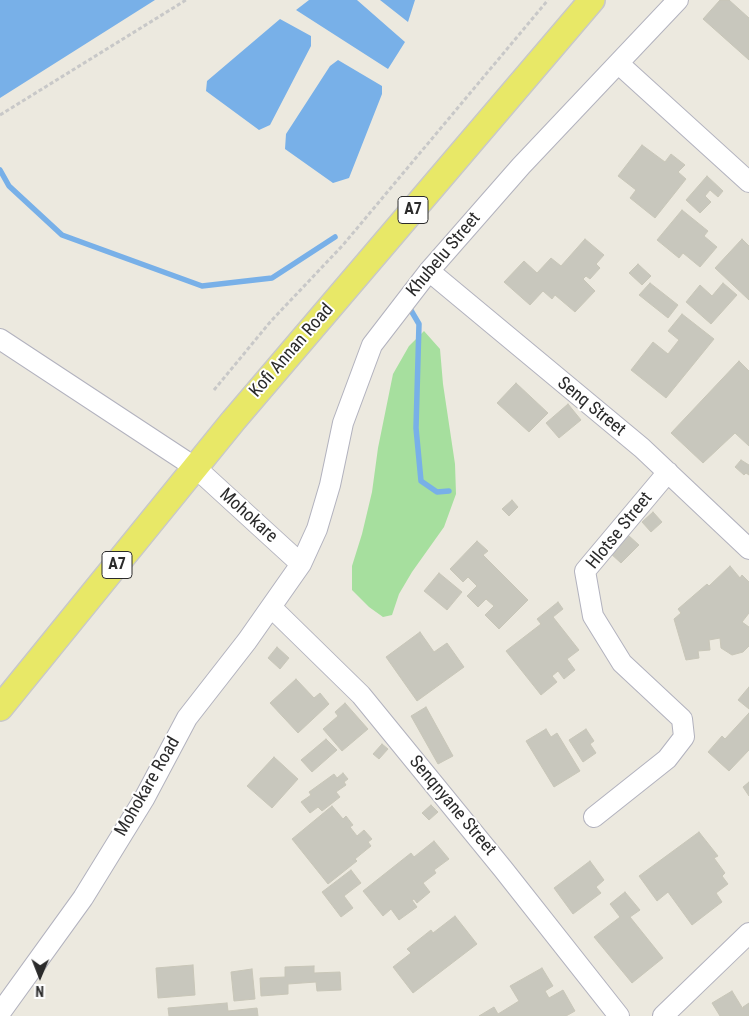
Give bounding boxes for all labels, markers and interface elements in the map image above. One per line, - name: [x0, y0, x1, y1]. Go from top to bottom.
- road number: A7: [398, 196, 428, 224]
- street label: Khubelu Street: [402, 208, 486, 302]
- street label: Kofi Annan Road: [245, 300, 339, 402]
- street label: Senq Street: [552, 373, 630, 441]
- street label: Mohokare: [214, 484, 282, 548]
- street label: Hlotse Street: [582, 488, 658, 574]
- road number: A7: [102, 552, 132, 578]
- street label: Mohokare Road: [111, 733, 185, 841]
- street label: Senqnyane Street: [404, 752, 500, 860]
- north arrow: [15, 951, 65, 1001]
- text: N: [35, 983, 44, 999]

